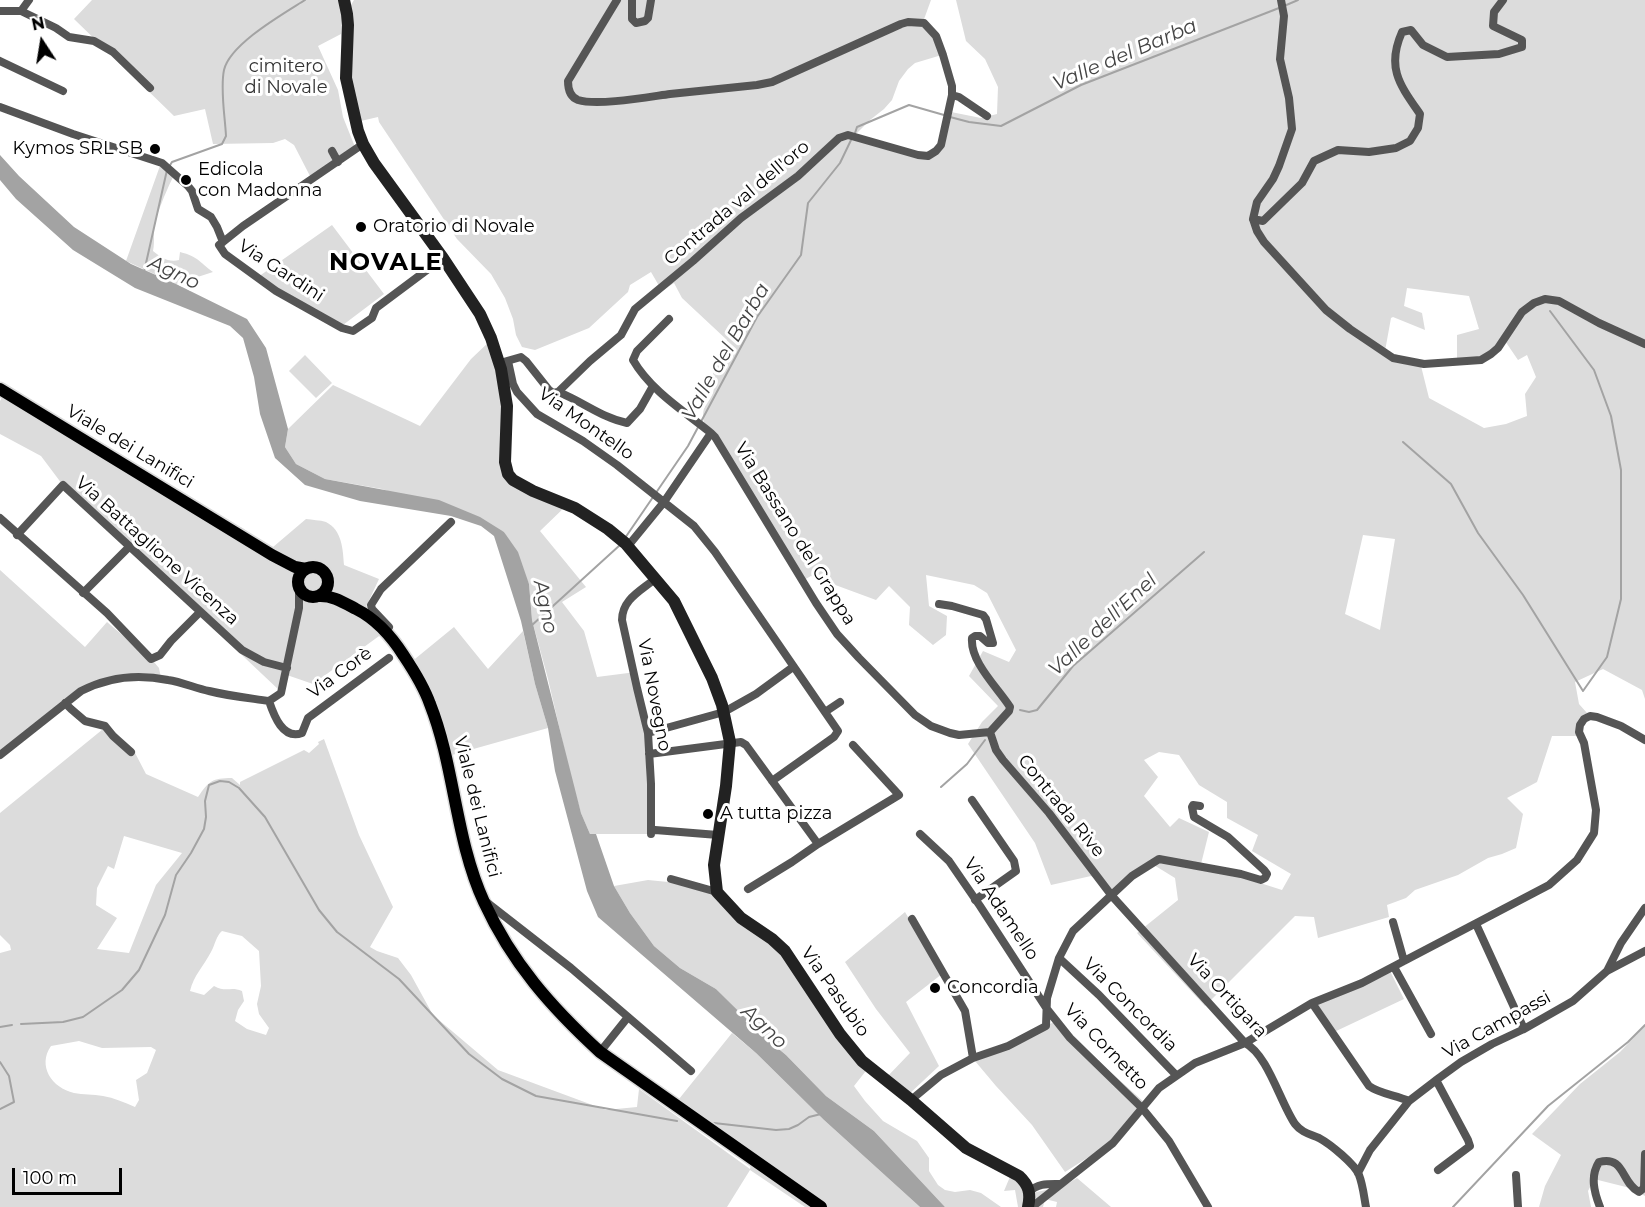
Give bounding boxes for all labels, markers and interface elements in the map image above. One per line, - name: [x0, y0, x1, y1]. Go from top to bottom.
- north arrow: [12, 12, 72, 72]
- text: N: [30, 13, 46, 35]
- water label: Valle del Barba: [1049, 14, 1201, 96]
- park label: cimitero di Novale: [244, 56, 328, 98]
- street label: Contrada val dell'oro: [660, 136, 814, 270]
- place label: Kymos SRL SB: [13, 138, 143, 160]
- marker: Kymos SRL SB: [148, 142, 162, 156]
- place label: Edicola con Madonna: [198, 159, 322, 201]
- marker: Edicola con Madonna: [179, 173, 193, 187]
- place label: Oratorio di Novale: [373, 216, 535, 238]
- marker: Oratorio di Novale: [354, 220, 368, 234]
- street label: Via Gardini: [234, 235, 328, 307]
- district label: NOVALE: [329, 249, 443, 277]
- water label: Agno: [144, 251, 204, 295]
- water label: Valle del Barba: [677, 279, 775, 425]
- street label: Via Montello: [534, 383, 638, 465]
- street label: Viale dei Lanifici: [62, 400, 198, 494]
- street label: Via Bassano del Grappa: [730, 439, 860, 629]
- street label: Via Battaglione Vicenza: [71, 472, 243, 630]
- water label: Valle dell'Enel: [1044, 569, 1162, 681]
- water label: Agno: [528, 578, 562, 636]
- street label: Via Novegno: [633, 637, 675, 753]
- street label: Via Corè: [304, 643, 376, 703]
- street label: Viale dei Lanifici: [449, 734, 505, 880]
- street label: Contrada Rive: [1013, 750, 1109, 862]
- place label: A tutta pizza: [720, 803, 832, 825]
- marker: A tutta pizza: [701, 807, 715, 821]
- street label: Via Adamello: [959, 854, 1043, 964]
- street label: Via Pasubio: [796, 943, 874, 1041]
- street label: Via Ortigara: [1183, 949, 1271, 1043]
- street label: Via Concordia: [1078, 953, 1182, 1057]
- place label: Concordia: [947, 977, 1039, 999]
- marker: Concordia: [928, 981, 942, 995]
- street label: Via Campassi: [1439, 986, 1555, 1064]
- street label: Via Cornetto: [1060, 999, 1152, 1095]
- water label: Agno: [736, 1000, 792, 1054]
- scale bar: [15, 1156, 124, 1194]
- text: 100 m: [23, 1167, 77, 1189]

